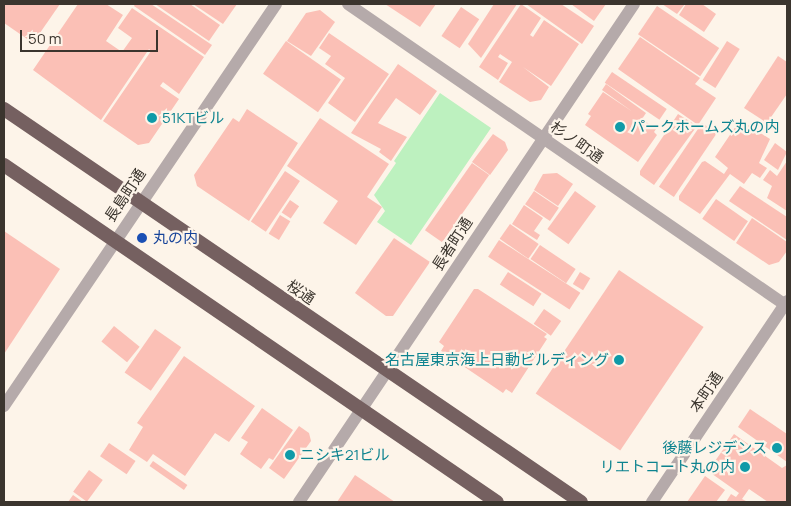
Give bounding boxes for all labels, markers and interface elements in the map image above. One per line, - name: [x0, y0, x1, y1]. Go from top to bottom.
- scale bar: [22, 20, 160, 52]
- text: 50 m: [28, 28, 62, 49]
- place label: 51KTビル: [162, 109, 224, 127]
- marker: 51KTビル: [146, 112, 158, 124]
- street label: 杉ノ町通: [547, 117, 607, 167]
- place label: パークホームズ丸の内: [630, 118, 780, 136]
- marker: パークホームズ丸の内: [614, 121, 626, 133]
- street label: 長島町通: [101, 165, 149, 225]
- street label: 長者町通: [428, 214, 476, 274]
- place label: 丸の内: [153, 229, 198, 247]
- marker: 丸の内: [135, 231, 149, 245]
- street label: 桜通: [284, 276, 318, 308]
- place label: 名古屋東京海上日動ビルディング: [384, 351, 609, 369]
- marker: 名古屋東京海上日動ビルディング: [613, 354, 625, 366]
- street label: 本町通: [686, 368, 726, 416]
- place label: 後藤レジデンス: [662, 439, 767, 457]
- marker: 後藤レジデンス: [771, 442, 783, 454]
- place label: ニシキ21ビル: [300, 446, 389, 464]
- marker: ニシキ21ビル: [284, 449, 296, 461]
- place label: リエトコート丸の内: [600, 458, 735, 476]
- marker: リエトコート丸の内: [739, 461, 751, 473]

